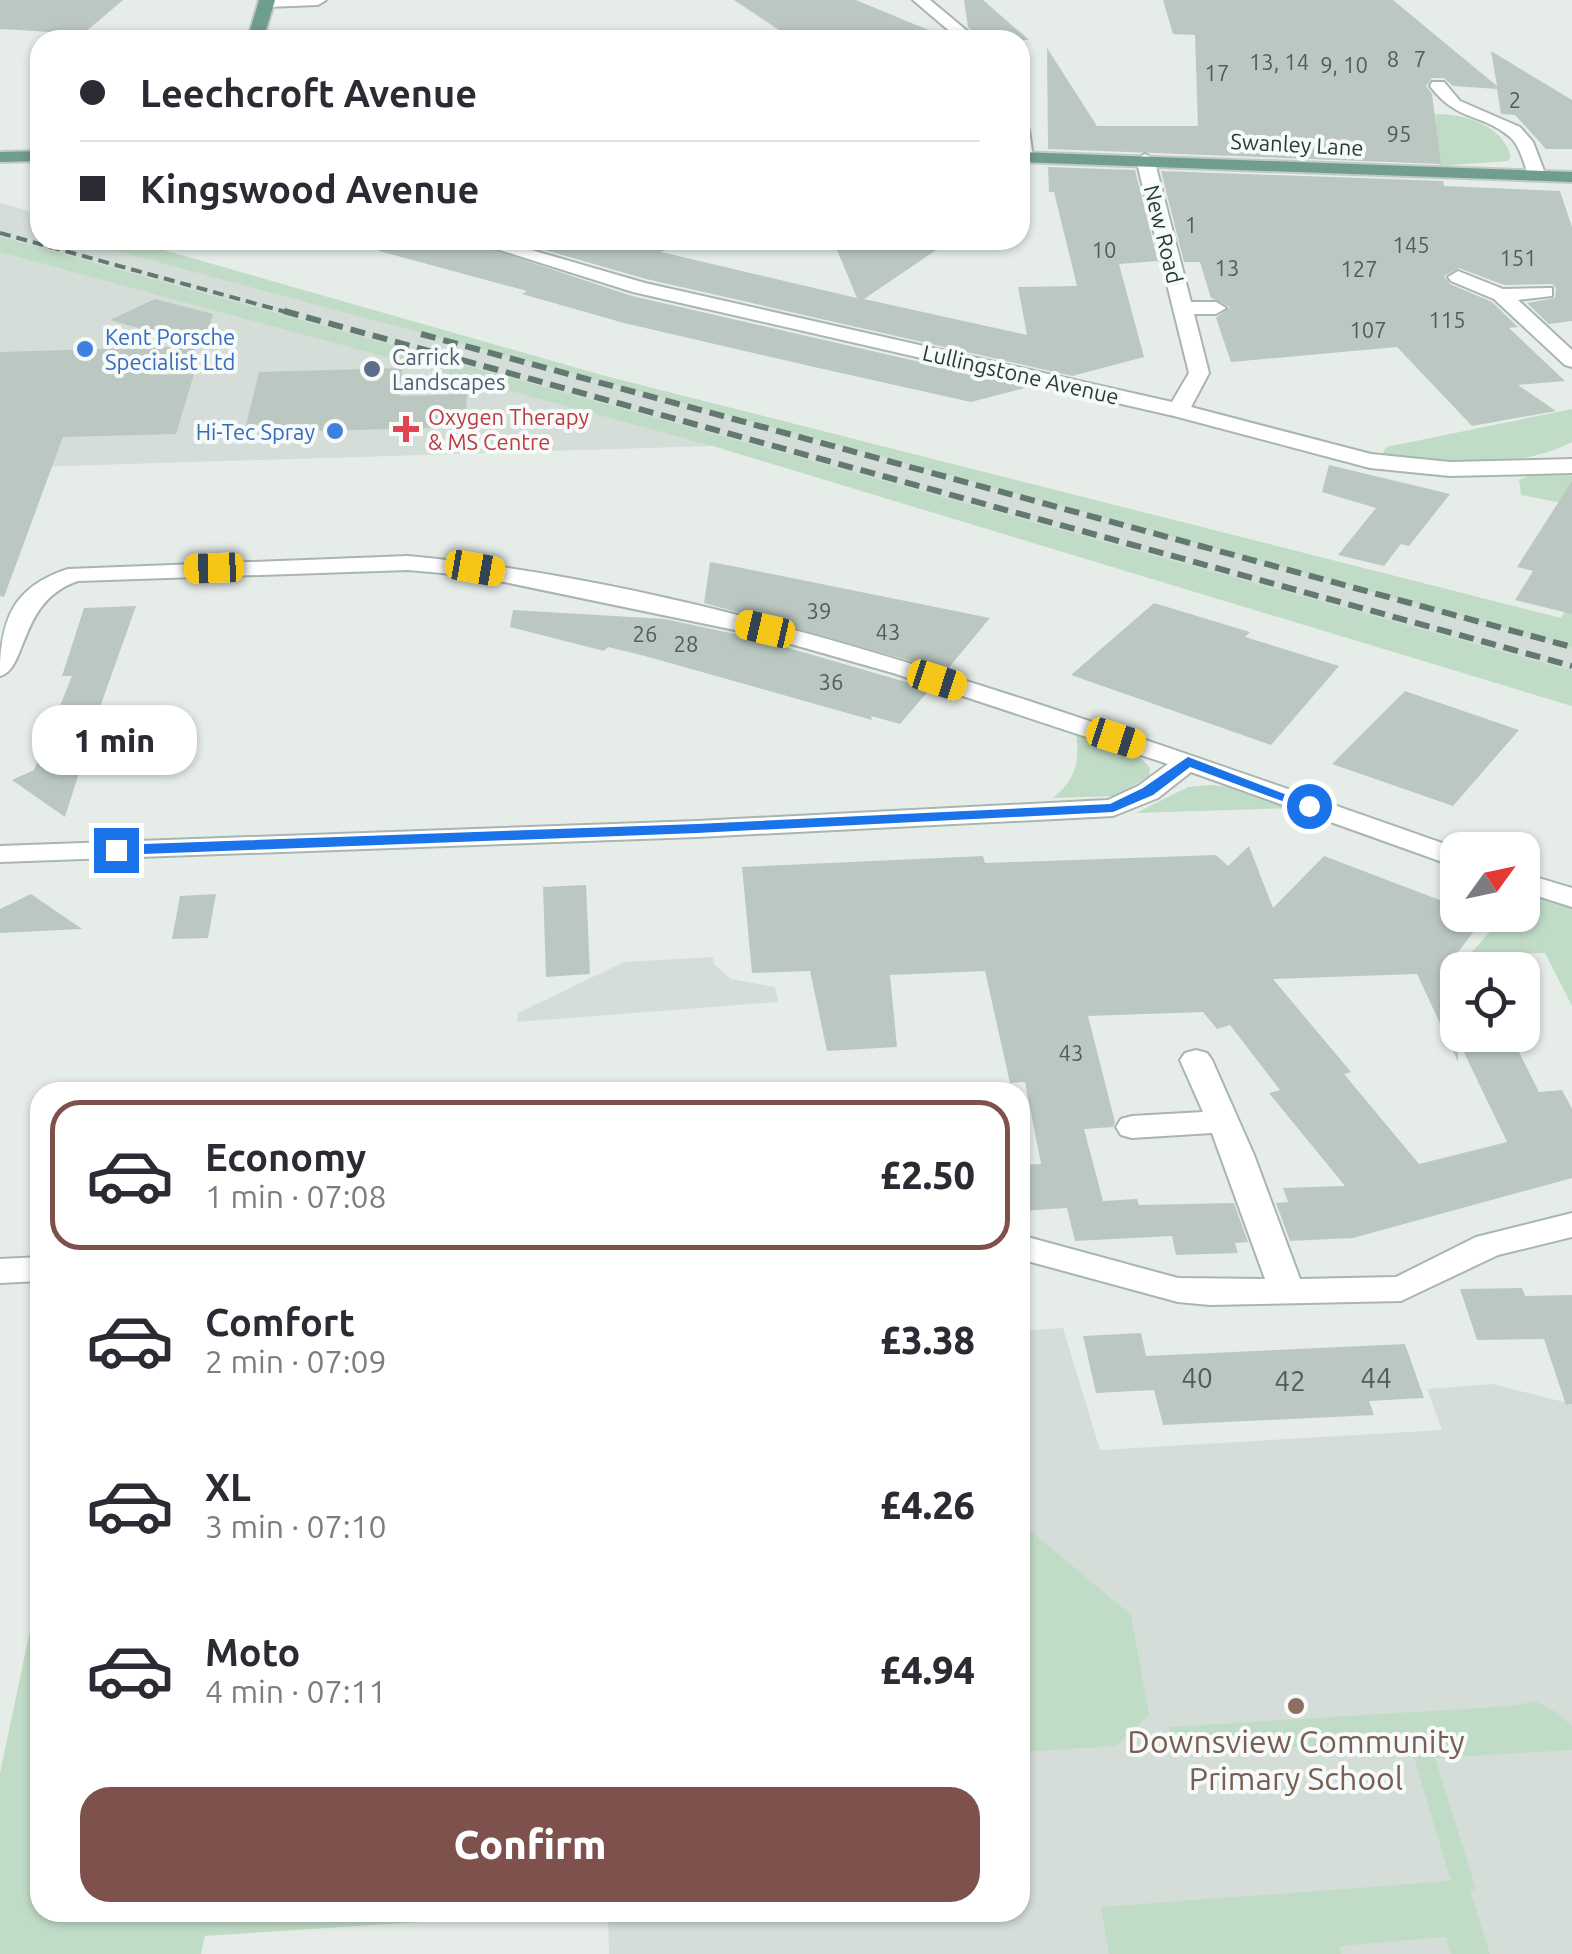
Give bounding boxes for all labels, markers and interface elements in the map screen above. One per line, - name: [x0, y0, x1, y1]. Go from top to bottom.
- house number: 8: [1387, 46, 1399, 71]
- house number: 7: [1414, 46, 1426, 71]
- house number: 13, 14: [1249, 49, 1309, 74]
- house number: 9, 10: [1320, 52, 1368, 77]
- house number: 17: [1205, 60, 1229, 85]
- text: Leechcroft Avenue: [140, 72, 477, 114]
- house number: 2: [1509, 87, 1521, 112]
- house number: 95: [1387, 121, 1411, 146]
- street label: Swanley Lane: [1230, 128, 1364, 160]
- text: Kingswood Avenue: [140, 168, 479, 210]
- street label: New Road: [1140, 182, 1188, 286]
- house number: 1: [1185, 212, 1197, 237]
- house number: 145: [1392, 232, 1430, 257]
- house number: 10: [1092, 237, 1116, 262]
- house number: 151: [1499, 245, 1537, 270]
- house number: 13: [1215, 255, 1239, 280]
- house number: 127: [1340, 256, 1378, 281]
- house number: 115: [1428, 307, 1466, 332]
- house number: 107: [1349, 317, 1387, 342]
- place label: Kent Porsche Specialist Ltd: [105, 324, 235, 374]
- marker: Kent Porsche Specialist Ltd: [74, 338, 96, 360]
- street label: Lullingstone Avenue: [920, 339, 1122, 409]
- place label: Carrick Landscapes: [392, 344, 506, 394]
- marker: Carrick Landscapes: [361, 358, 383, 380]
- place label: Oxygen Therapy & MS Centre: [428, 404, 590, 454]
- marker: Oxygen Therapy & MS Centre: [393, 416, 419, 442]
- place label: Hi-Tec Spray: [196, 419, 315, 444]
- marker: Hi-Tec Spray: [324, 420, 346, 442]
- car: [443, 548, 507, 588]
- car: [183, 552, 245, 584]
- house number: 39: [807, 598, 831, 623]
- car: [732, 608, 798, 650]
- house number: 43: [876, 619, 900, 644]
- house number: 26: [633, 621, 657, 646]
- house number: 28: [674, 631, 698, 656]
- car: [904, 656, 970, 704]
- house number: 36: [819, 669, 843, 694]
- callout: 1 min: [34, 705, 198, 775]
- car: [1083, 714, 1149, 762]
- text: 1 min: [74, 722, 155, 758]
- route start: [1287, 784, 1332, 829]
- route end: [94, 828, 139, 873]
- north arrow: [1440, 832, 1540, 932]
- map controls: [1440, 832, 1540, 1052]
- button: locate: [1440, 952, 1540, 1052]
- house number: 43: [1059, 1040, 1083, 1065]
- icon: car: [85, 1130, 175, 1220]
- text: Economy: [205, 1136, 366, 1178]
- text: £2.50: [880, 1154, 975, 1196]
- text: 1 min · 07:08: [205, 1178, 387, 1214]
- icon: car: [85, 1295, 175, 1385]
- text: Comfort: [205, 1301, 355, 1343]
- text: £3.38: [880, 1319, 975, 1361]
- text: 2 min · 07:09: [205, 1343, 387, 1379]
- house number: 40: [1181, 1362, 1213, 1393]
- house number: 44: [1360, 1362, 1392, 1393]
- house number: 42: [1274, 1365, 1306, 1396]
- icon: car: [85, 1460, 175, 1550]
- text: XL: [205, 1466, 251, 1508]
- text: £4.26: [880, 1484, 975, 1526]
- text: 3 min · 07:10: [205, 1508, 387, 1544]
- icon: car: [85, 1625, 175, 1715]
- text: Moto: [205, 1631, 300, 1673]
- text: £4.94: [880, 1649, 975, 1691]
- text: 4 min · 07:11: [205, 1673, 387, 1709]
- marker: Downsview Community Primary School: [1285, 1695, 1307, 1717]
- place label: Downsview Community Primary School: [1127, 1723, 1465, 1796]
- button: Confirm: [80, 1787, 980, 1902]

